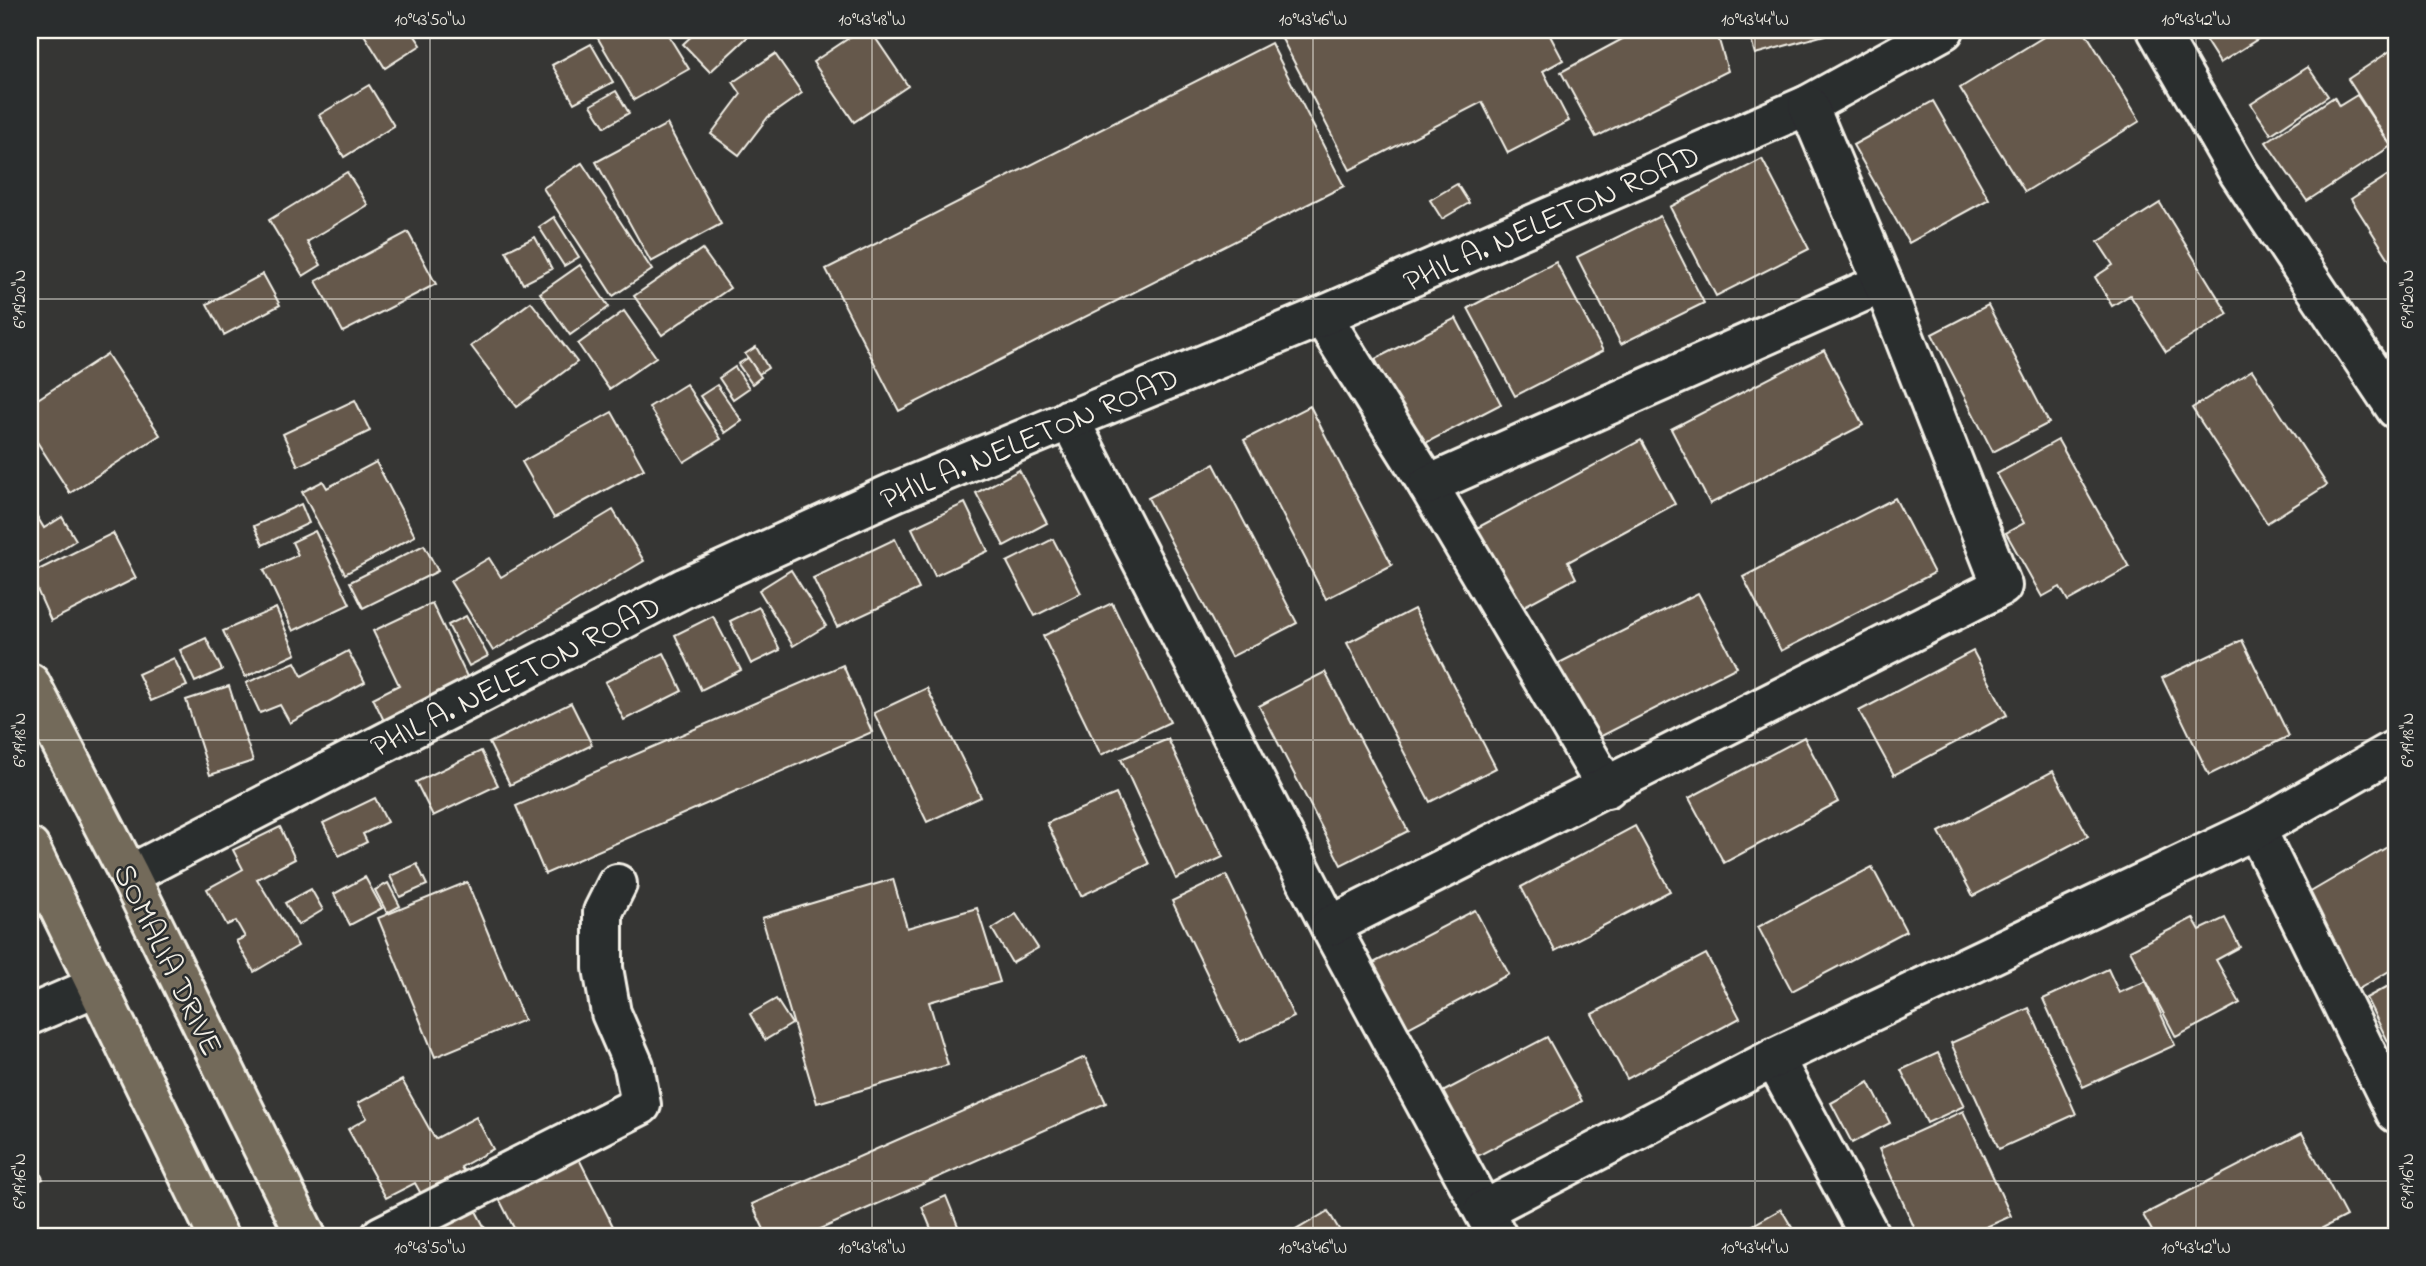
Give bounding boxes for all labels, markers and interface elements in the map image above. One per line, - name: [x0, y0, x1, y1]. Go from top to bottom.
- text: 10°43'50"W: [394, 8, 466, 34]
- text: 10°43'48"W: [838, 8, 906, 34]
- text: 10°43'46"W: [1279, 8, 1347, 34]
- text: 10°43'44"W: [1721, 8, 1789, 34]
- text: 10°43'42"W: [2161, 8, 2231, 34]
- street label: PHIL A. NELETON ROAD: [1397, 134, 1708, 307]
- text: 6°19'20"N: [8, 270, 34, 328]
- text: 6°19'20"N: [2396, 270, 2422, 328]
- street label: PHIL A. NELETON ROAD: [874, 356, 1187, 524]
- street label: PHIL A. NELETON ROAD: [363, 584, 670, 772]
- text: 6°19'18"N: [8, 713, 34, 767]
- text: 6°19'18"N: [2396, 713, 2422, 767]
- street label: SOMALIA DRIVE: [99, 856, 233, 1065]
- text: 6°19'16"N: [8, 1153, 34, 1209]
- text: 6°19'16"N: [2396, 1153, 2422, 1209]
- text: 10°43'50"W: [394, 1236, 466, 1262]
- text: 10°43'48"W: [838, 1236, 906, 1262]
- text: 10°43'46"W: [1279, 1236, 1347, 1262]
- text: 10°43'44"W: [1721, 1236, 1789, 1262]
- text: 10°43'42"W: [2161, 1236, 2231, 1262]

